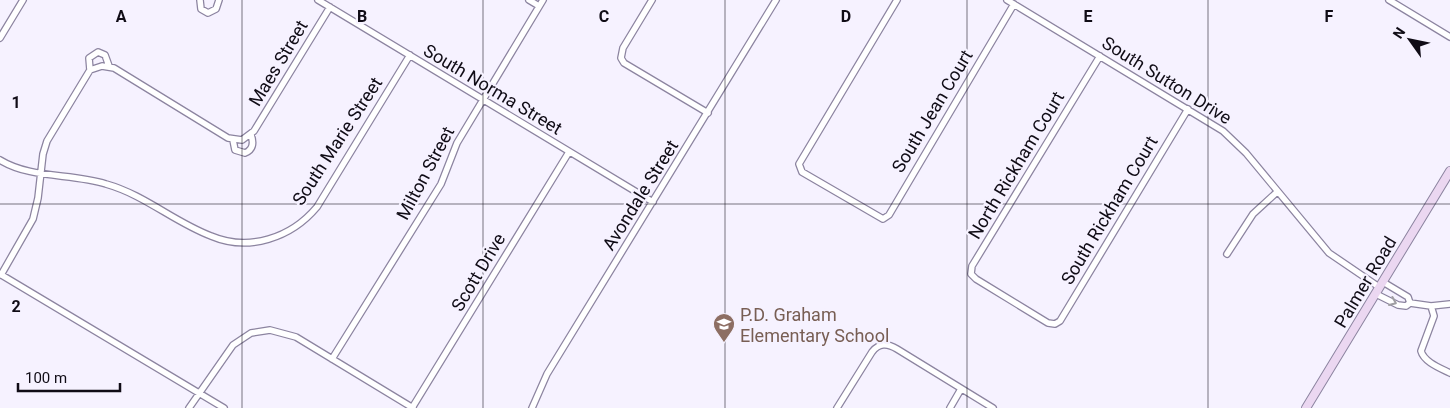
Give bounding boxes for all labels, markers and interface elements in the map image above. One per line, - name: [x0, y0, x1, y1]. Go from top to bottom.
- text: A: [116, 7, 127, 26]
- text: B: [357, 7, 367, 26]
- text: C: [599, 7, 609, 26]
- text: D: [841, 7, 851, 26]
- text: E: [1084, 7, 1093, 26]
- text: F: [1325, 7, 1334, 26]
- north arrow: [1385, 15, 1435, 65]
- street label: Maes Street: [244, 16, 312, 110]
- text: N: [1390, 24, 1409, 41]
- street label: South Sutton Drive: [1098, 32, 1236, 128]
- street label: South Norma Street: [420, 39, 566, 139]
- street label: South Jean Court: [887, 46, 977, 176]
- street label: South Marie Street: [288, 73, 386, 209]
- street label: North Rickham Court: [964, 87, 1068, 243]
- text: 1: [11, 93, 21, 112]
- street label: Milton Street: [392, 123, 458, 223]
- street label: South Rickham Court: [1056, 132, 1162, 288]
- street label: Avondale Street: [598, 136, 682, 254]
- street label: Scott Drive: [447, 229, 509, 315]
- street label: Palmer Road: [1330, 233, 1400, 331]
- one-way arrow: [1388, 296, 1397, 306]
- text: 2: [11, 297, 21, 316]
- place label: P.D. Graham Elementary School: [740, 304, 889, 346]
- school or university icon: P.D. Graham Elementary School: [712, 312, 736, 343]
- scale bar: [18, 360, 120, 392]
- text: 100 m: [25, 369, 67, 387]

